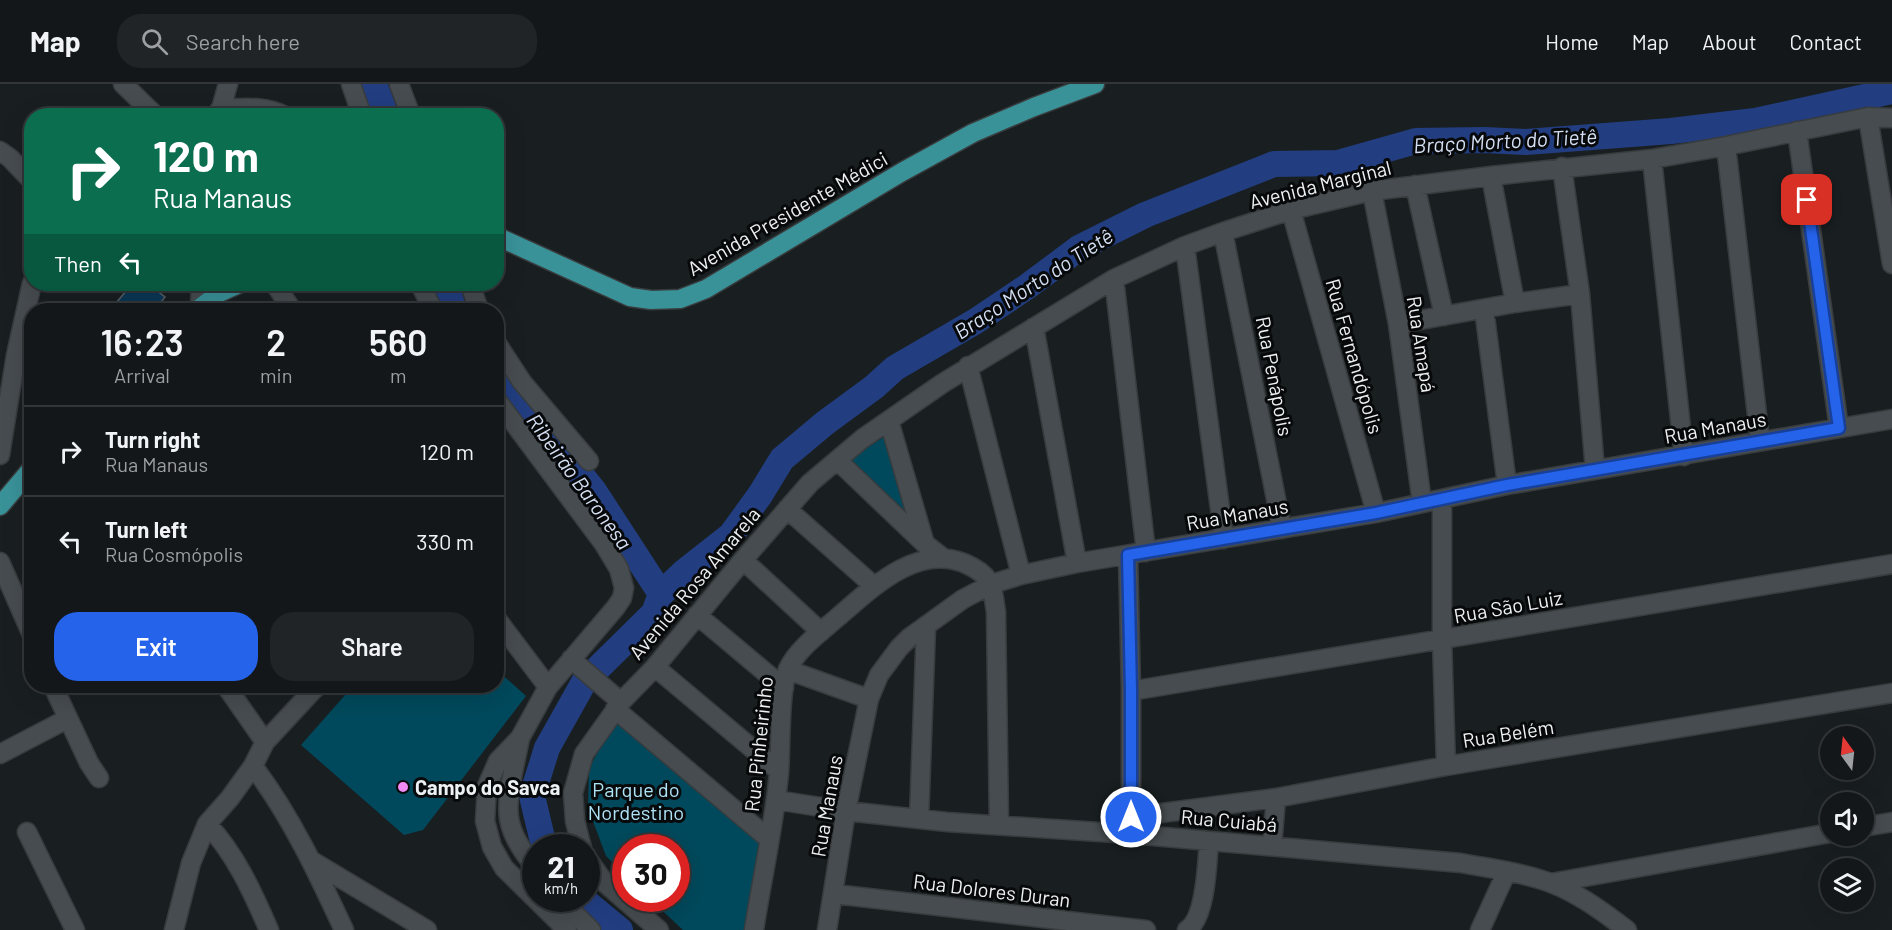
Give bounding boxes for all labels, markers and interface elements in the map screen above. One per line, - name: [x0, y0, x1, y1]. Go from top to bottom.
- search box: [117, 14, 537, 68]
- text: Map: [30, 24, 81, 58]
- icon: search: [138, 25, 171, 58]
- text: Search here: [186, 28, 300, 54]
- text: Home: [1545, 29, 1599, 54]
- text: Map: [1632, 29, 1669, 54]
- text: About: [1702, 29, 1757, 54]
- text: Contact: [1790, 29, 1862, 54]
- water label: Braço Morto do Tietê: [1413, 123, 1597, 157]
- text: 120 m: [153, 130, 259, 180]
- icon: right: [54, 132, 132, 210]
- street label: Avenida Presidente Médici: [683, 146, 891, 280]
- street label: Avenida Marginal: [1247, 155, 1393, 213]
- pin: [1781, 174, 1832, 225]
- text: Rua Manaus: [153, 181, 292, 213]
- icon: arrive: [1790, 183, 1823, 216]
- water label: Braço Morto do Tietê: [949, 222, 1117, 344]
- icon: left: [114, 246, 147, 279]
- text: Then: [54, 250, 102, 276]
- street label: Rua Fernandópolis: [1321, 276, 1389, 436]
- street label: Rua Amapá: [1403, 294, 1441, 394]
- street label: Rua Penápolis: [1252, 314, 1298, 438]
- text: 16:23: [100, 320, 184, 363]
- text: 2: [266, 320, 286, 363]
- text: 560: [369, 320, 428, 363]
- text: Arrival: [114, 363, 170, 387]
- text: min: [260, 363, 292, 387]
- text: m: [390, 363, 406, 387]
- street label: Rua Manaus: [1662, 406, 1768, 448]
- water label: Ribeirão Baronesa: [522, 408, 638, 554]
- text: Turn right: [105, 426, 200, 452]
- icon: right: [54, 435, 87, 468]
- text: 120 m: [419, 438, 474, 464]
- text: Rua Manaus: [105, 452, 208, 476]
- street label: Rua Manaus: [1184, 493, 1290, 535]
- street label: Avenida Rosa Amarela: [623, 502, 765, 664]
- text: Turn left: [105, 516, 188, 542]
- icon: left: [54, 525, 87, 558]
- text: 330 m: [416, 528, 474, 554]
- text: Rua Cosmópolis: [105, 542, 243, 566]
- street label: Rua São Luiz: [1452, 585, 1564, 627]
- button: Exit: [54, 612, 258, 681]
- button: Share: [270, 612, 474, 681]
- street label: Rua Pinheirinho: [739, 675, 777, 813]
- street label: Rua Belém: [1461, 714, 1555, 752]
- north arrow: [1820, 726, 1874, 780]
- map controls: [1820, 726, 1874, 912]
- street label: Rua Manaus: [805, 753, 847, 859]
- place label: Campo do Savca: [415, 775, 560, 799]
- park label: Parque do Nordestino: [588, 777, 684, 824]
- marker: Campo do Savca: [396, 780, 410, 794]
- position arrow: [1099, 785, 1163, 849]
- button: sound: [1820, 792, 1874, 846]
- street label: Rua Cuiabá: [1180, 804, 1278, 836]
- speed limit sign: 30: [612, 834, 690, 912]
- text: 21: [547, 848, 575, 884]
- button: layers: [1820, 858, 1874, 912]
- street label: Rua Dolores Duran: [912, 868, 1072, 912]
- text: km/h: [544, 879, 578, 897]

